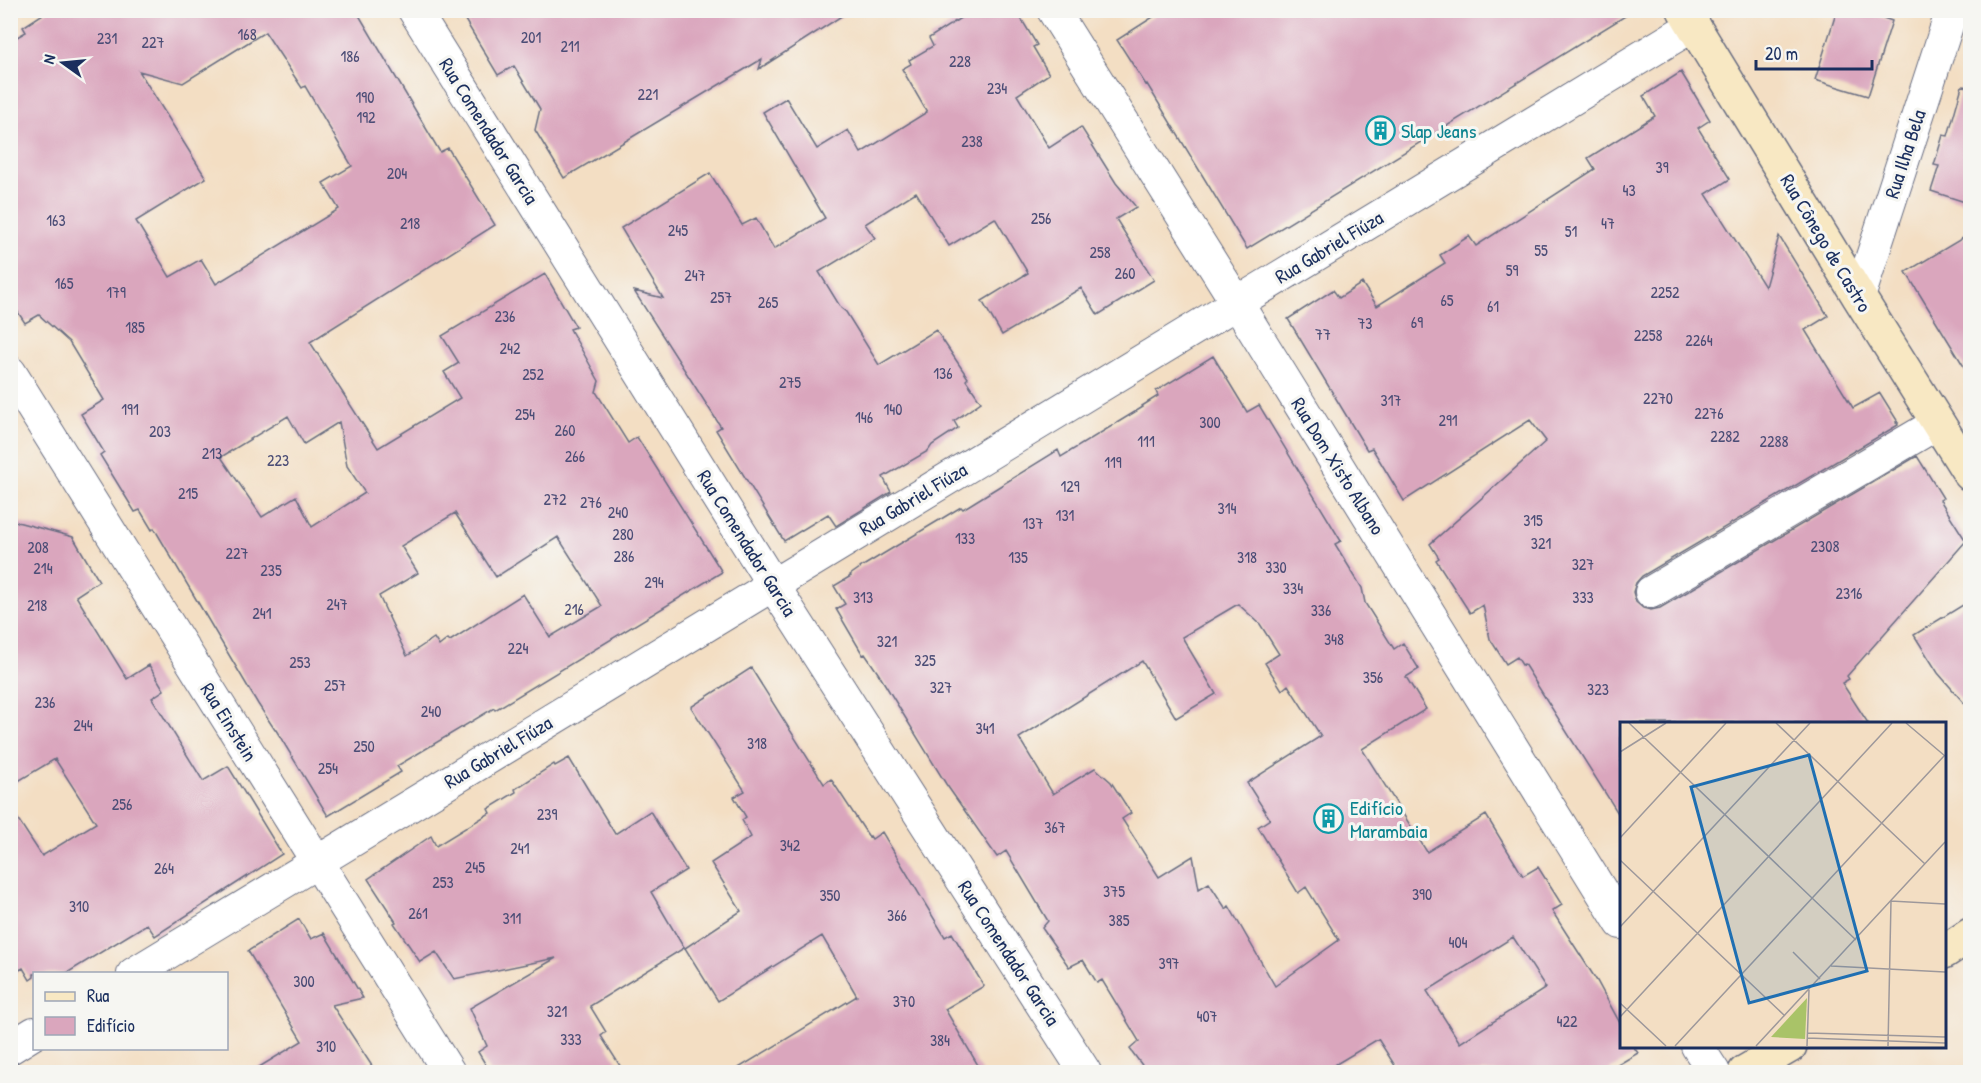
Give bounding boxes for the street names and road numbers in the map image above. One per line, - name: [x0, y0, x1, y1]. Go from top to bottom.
- street label: Rua Comendador Garcia: [433, 52, 546, 209]
- street label: Rua Ilha Bela: [1878, 106, 1932, 202]
- street label: Rua Cônego de Castro: [1775, 169, 1878, 317]
- street label: Rua Gabriel Fiúza: [1270, 204, 1388, 289]
- street label: Rua Dom Xisto Albano: [1285, 392, 1392, 540]
- street label: Rua Gabriel Fiúza: [854, 456, 972, 541]
- street label: Rua Comendador Garcia: [691, 464, 804, 621]
- street label: Rua Einstein: [195, 677, 264, 766]
- street label: Rua Gabriel Fiúza: [439, 709, 557, 794]
- street label: Rua Comendador Garcia: [952, 875, 1067, 1031]

